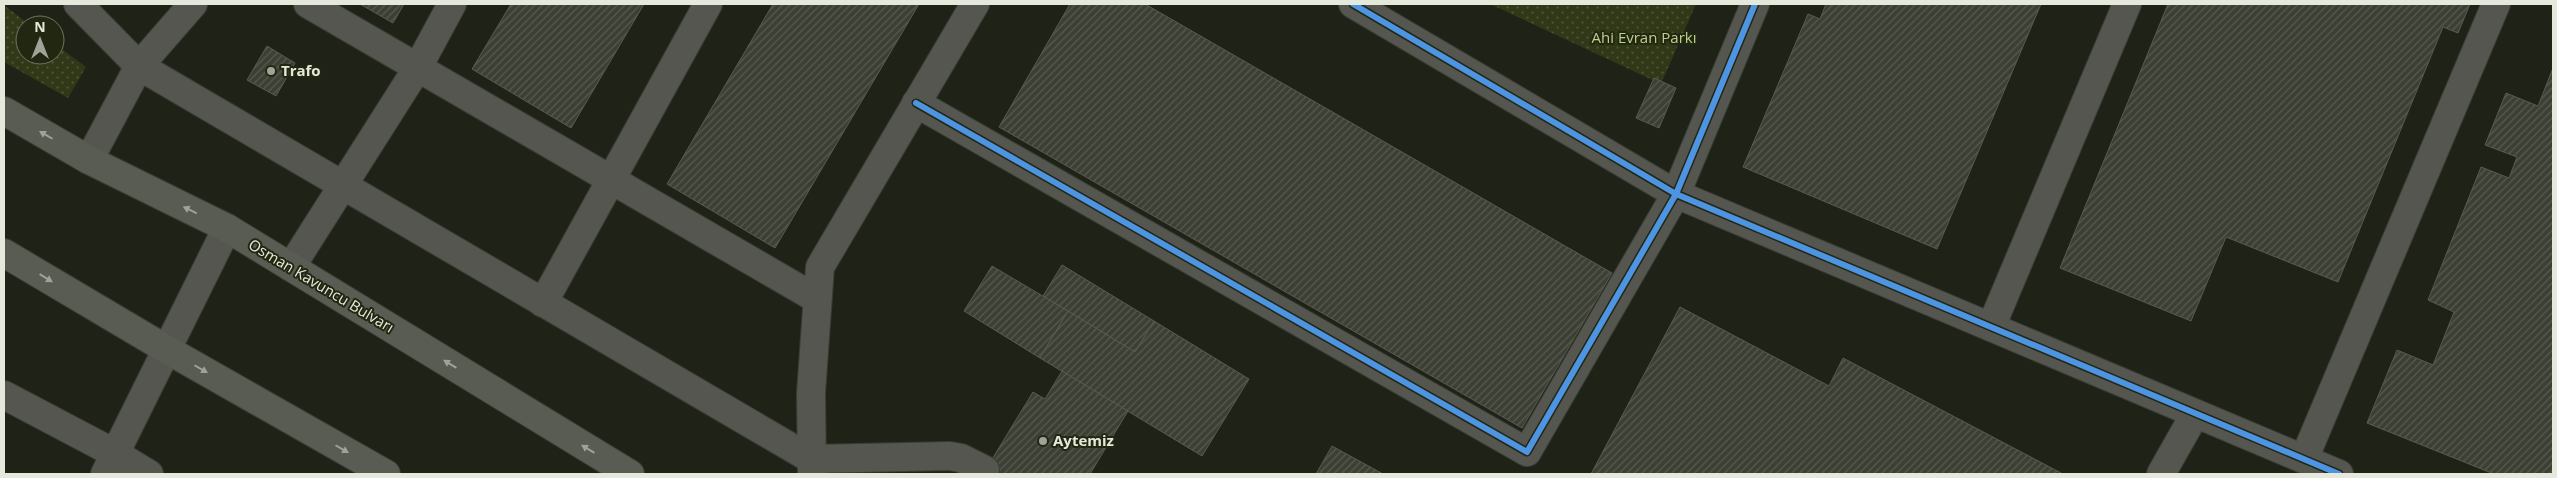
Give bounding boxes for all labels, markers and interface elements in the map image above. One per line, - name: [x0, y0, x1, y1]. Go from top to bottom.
- north arrow: [15, 15, 65, 65]
- text: N: [34, 17, 46, 36]
- park label: Ahi Evran Parkı: [1592, 27, 1696, 47]
- place label: Trafo: [281, 60, 321, 80]
- marker: Trafo: [265, 65, 277, 77]
- one-way arrow: [38, 131, 53, 139]
- one-way arrow: [183, 206, 197, 214]
- street label: Osman Kavuncu Bulvarı: [245, 234, 398, 337]
- one-way arrow: [39, 273, 52, 282]
- one-way arrow: [443, 360, 456, 369]
- one-way arrow: [193, 365, 208, 373]
- place label: Aytemiz: [1053, 430, 1114, 450]
- marker: Aytemiz: [1037, 435, 1049, 447]
- one-way arrow: [582, 444, 595, 453]
- one-way arrow: [335, 445, 349, 453]

